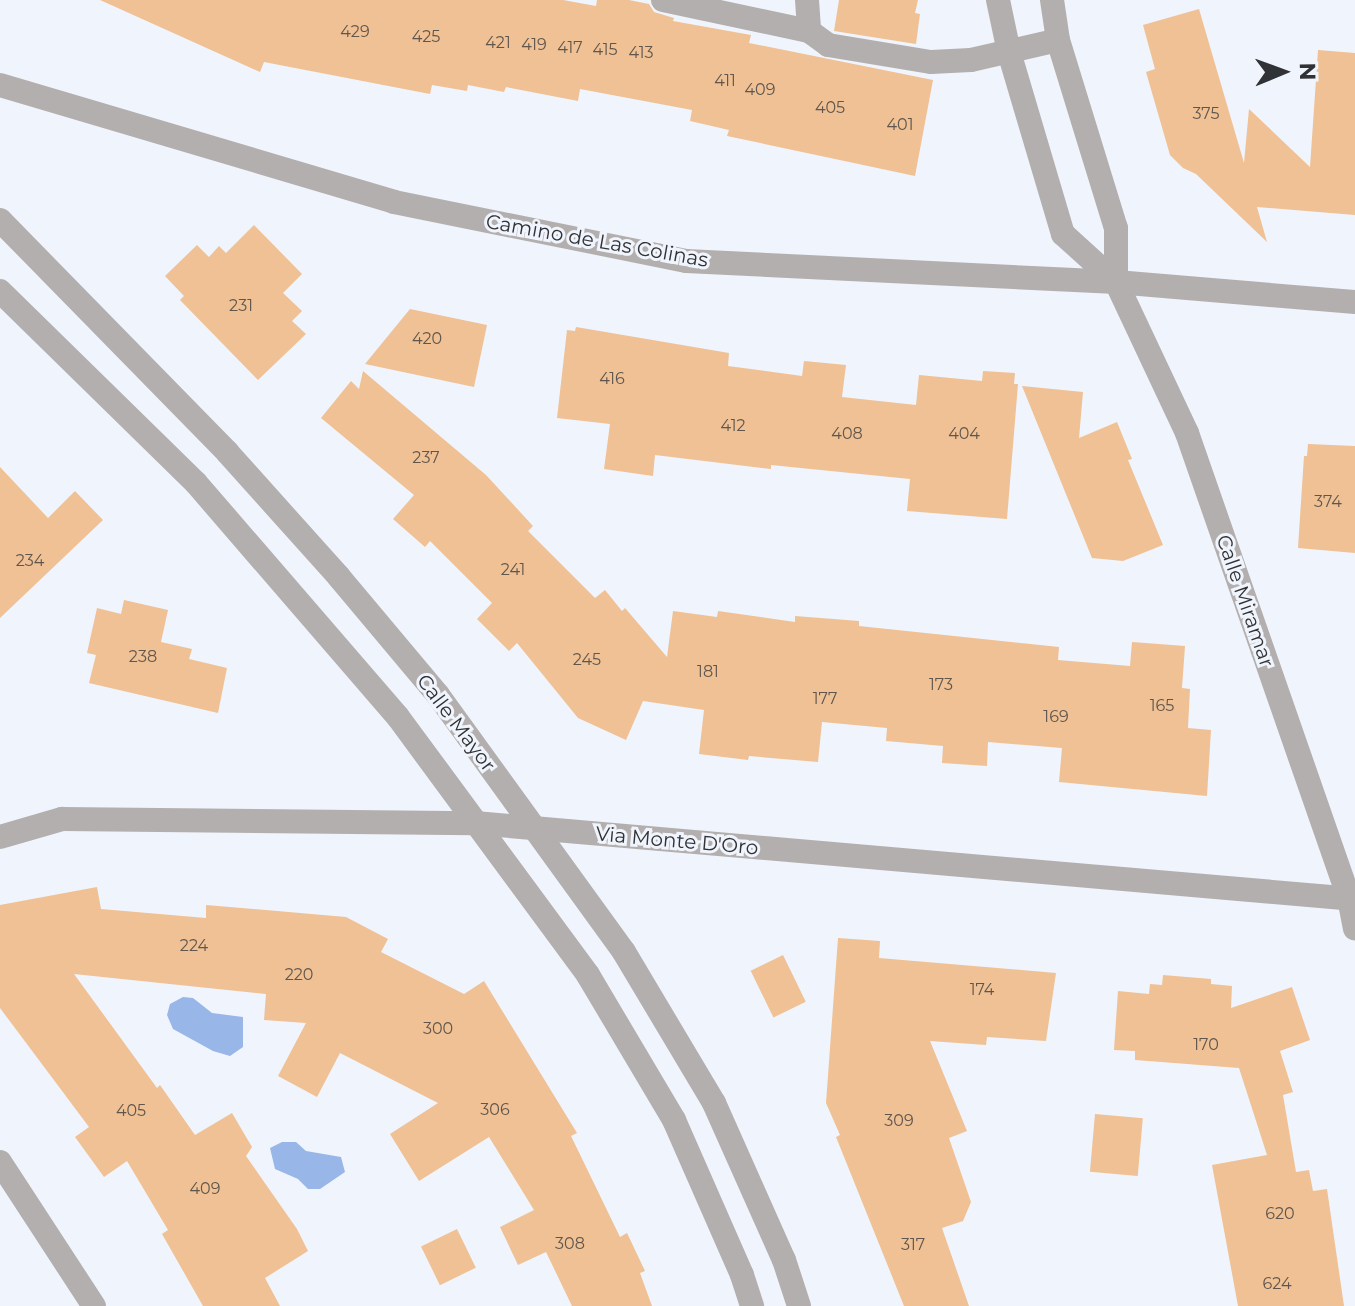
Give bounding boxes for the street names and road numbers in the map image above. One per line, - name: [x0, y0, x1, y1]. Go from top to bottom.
- street label: Camino de Las Colinas: [484, 210, 710, 272]
- street label: Calle Miramar: [1211, 532, 1279, 670]
- street label: Calle Mayor: [412, 670, 500, 776]
- street label: Via Monte D'Oro: [595, 822, 759, 860]

